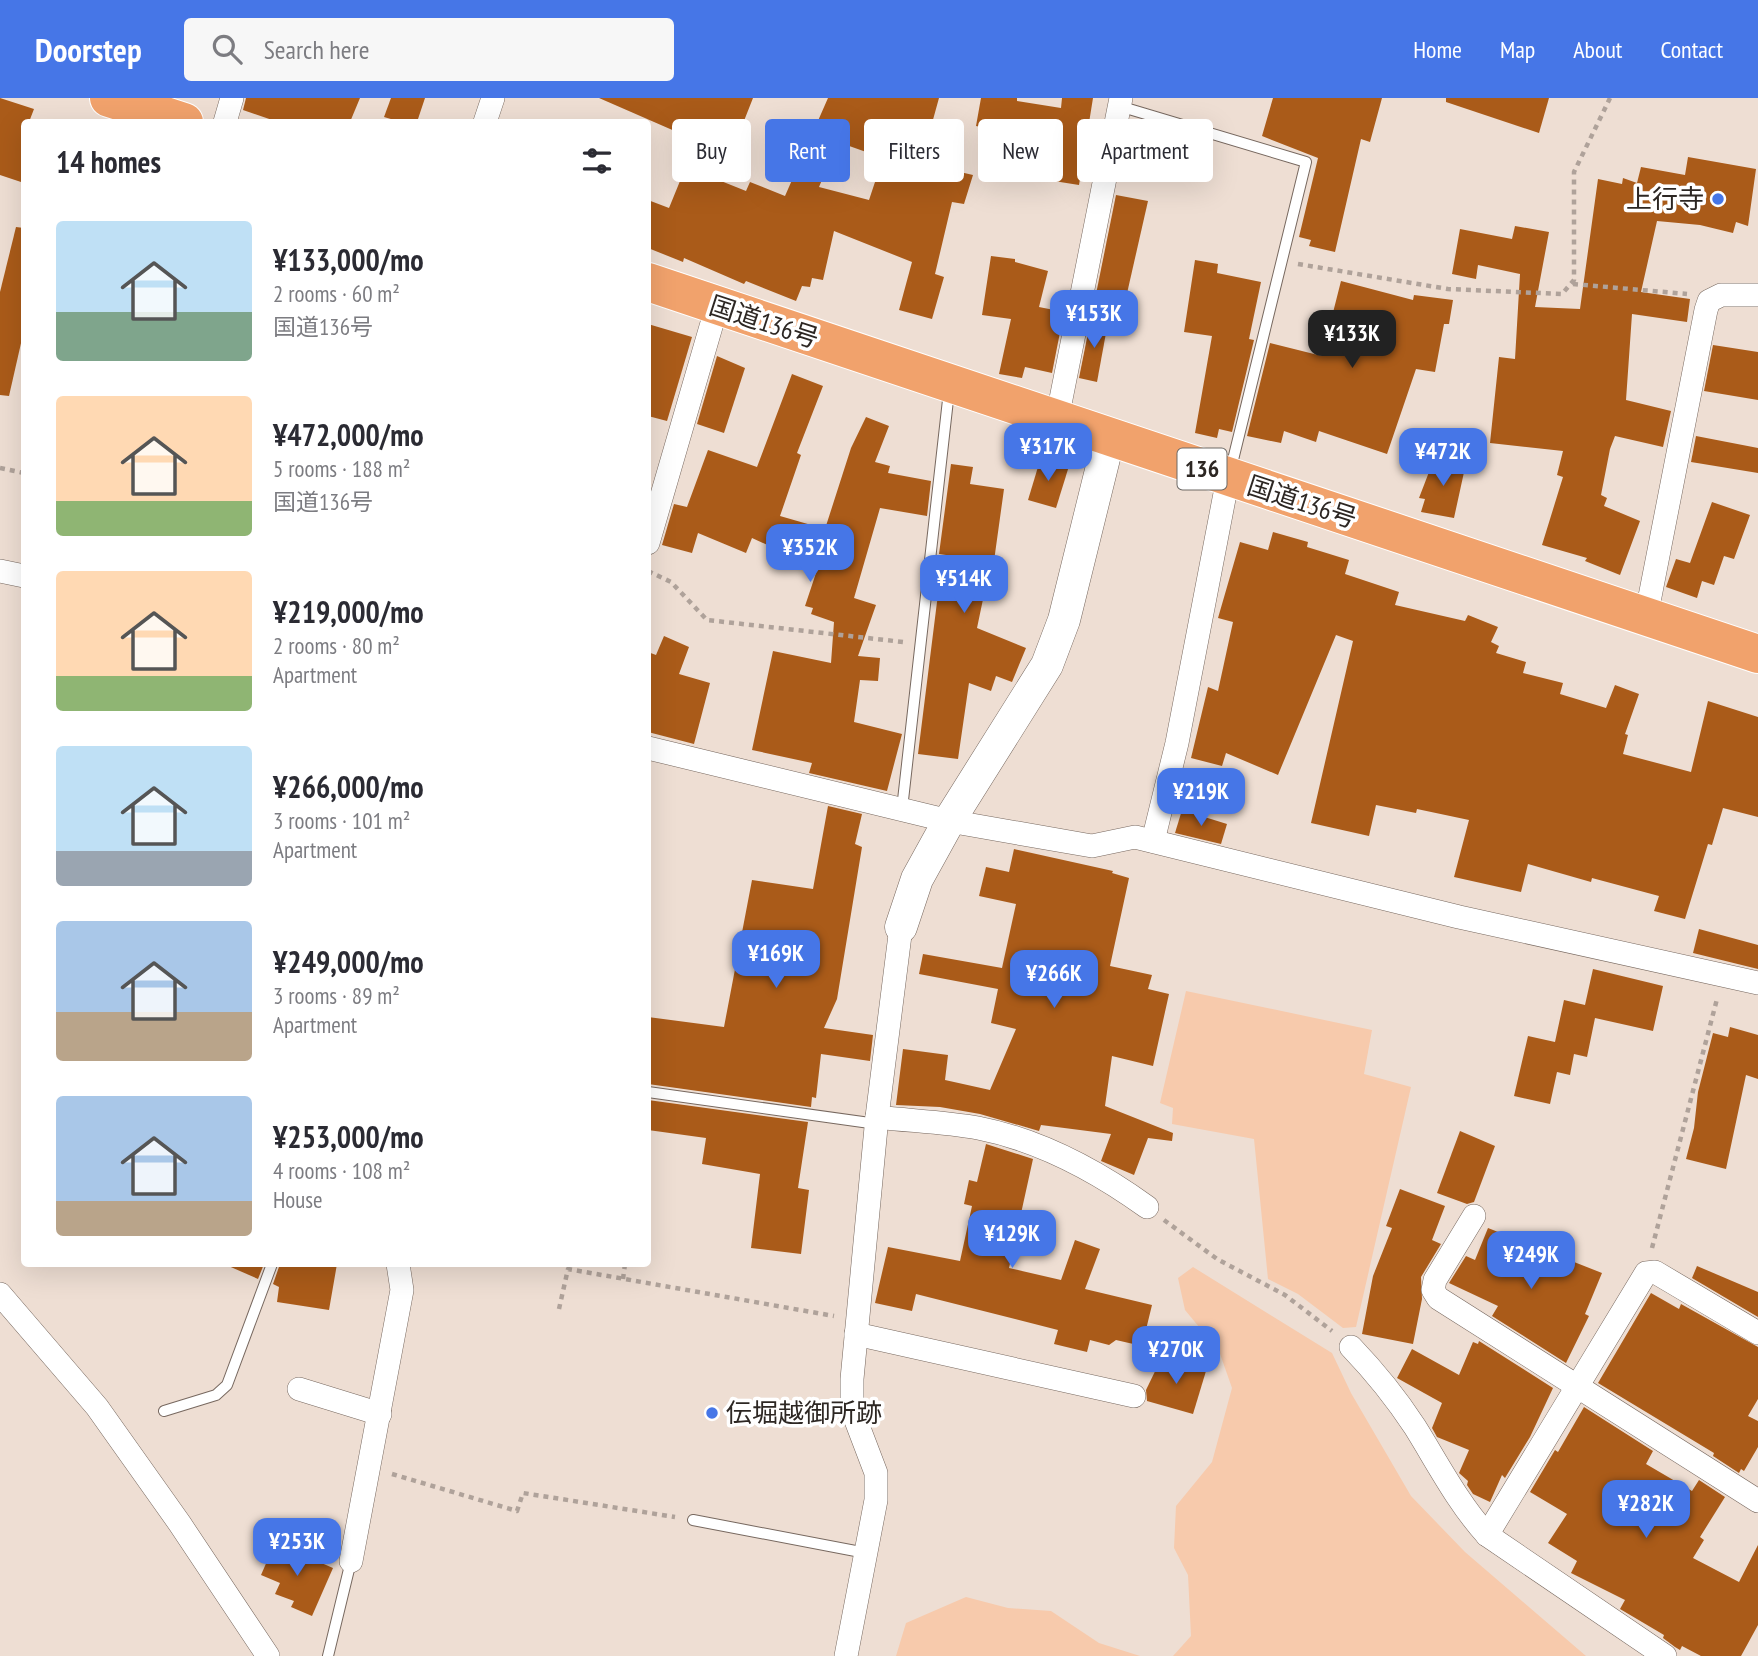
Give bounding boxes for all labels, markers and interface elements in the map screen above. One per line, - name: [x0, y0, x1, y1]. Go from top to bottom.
- search box: [184, 18, 674, 81]
- text: Doorstep: [35, 28, 142, 71]
- icon: search: [208, 30, 246, 68]
- text: Search here: [264, 33, 369, 66]
- text: Home: [1413, 34, 1462, 65]
- text: Map: [1500, 34, 1535, 65]
- text: About: [1573, 34, 1622, 65]
- text: Contact: [1660, 34, 1723, 65]
- chip: Buy: [672, 119, 751, 182]
- chip: Rent: [765, 119, 850, 182]
- chip: Filters: [864, 119, 964, 182]
- chip: New: [978, 119, 1063, 182]
- chip: Apartment: [1077, 119, 1213, 182]
- text: 14 homes: [56, 142, 161, 181]
- icon: filters: [578, 142, 616, 180]
- place label: 上行寺: [1626, 182, 1704, 215]
- marker: 上行寺: [1710, 191, 1726, 207]
- text: ¥133,000/mo: [273, 240, 424, 279]
- icon: home: [112, 249, 196, 333]
- text: 2 rooms · 60 m²: [273, 279, 400, 308]
- street label: 国道136号: [705, 288, 823, 355]
- pin: ¥153K: [1045, 290, 1143, 350]
- text: ¥153K: [1066, 298, 1122, 327]
- pin: ¥133K: [1303, 310, 1401, 370]
- text: 国道136号: [273, 312, 373, 341]
- text: ¥133K: [1324, 318, 1380, 347]
- text: ¥472,000/mo: [273, 415, 424, 454]
- icon: home: [112, 424, 196, 508]
- pin: ¥317K: [999, 424, 1097, 483]
- pin: ¥472K: [1394, 428, 1492, 488]
- text: ¥317K: [1020, 431, 1076, 460]
- text: ¥472K: [1415, 436, 1471, 465]
- road number: 136: [1178, 448, 1226, 490]
- text: 5 rooms · 188 m²: [273, 454, 410, 483]
- street label: 国道136号: [1243, 468, 1361, 535]
- text: 国道136号: [273, 487, 373, 516]
- pin: ¥352K: [761, 524, 859, 584]
- text: ¥352K: [782, 532, 838, 561]
- pin: ¥514K: [915, 556, 1013, 615]
- text: ¥514K: [936, 563, 992, 592]
- text: ¥219,000/mo: [273, 592, 424, 631]
- icon: home: [112, 599, 196, 683]
- text: 2 rooms · 80 m²: [273, 631, 400, 660]
- text: Apartment: [273, 660, 357, 689]
- text: ¥266,000/mo: [273, 767, 424, 806]
- pin: ¥219K: [1152, 768, 1250, 828]
- icon: home: [112, 774, 196, 858]
- text: ¥219K: [1173, 776, 1229, 805]
- text: 3 rooms · 101 m²: [273, 806, 410, 835]
- text: Apartment: [273, 835, 357, 864]
- pin: ¥169K: [727, 930, 825, 990]
- text: ¥169K: [748, 938, 804, 967]
- text: ¥249,000/mo: [273, 942, 424, 981]
- icon: home: [112, 949, 196, 1033]
- pin: ¥266K: [1005, 950, 1103, 1010]
- text: ¥266K: [1026, 958, 1082, 987]
- text: 3 rooms · 89 m²: [273, 981, 400, 1010]
- text: Apartment: [273, 1010, 357, 1039]
- text: ¥253,000/mo: [273, 1117, 424, 1156]
- icon: home: [112, 1124, 196, 1208]
- text: 4 rooms · 108 m²: [273, 1156, 410, 1185]
- text: House: [273, 1185, 323, 1214]
- pin: ¥129K: [963, 1210, 1061, 1270]
- text: ¥129K: [984, 1218, 1040, 1247]
- pin: ¥249K: [1482, 1232, 1580, 1291]
- text: ¥249K: [1503, 1239, 1559, 1268]
- pin: ¥270K: [1127, 1326, 1225, 1386]
- text: ¥270K: [1148, 1334, 1204, 1363]
- place label: 伝堀越御所跡: [726, 1396, 882, 1429]
- marker: 伝堀越御所跡: [704, 1405, 720, 1421]
- pin: ¥282K: [1597, 1480, 1695, 1540]
- text: ¥282K: [1618, 1488, 1674, 1517]
- pin: ¥253K: [248, 1518, 346, 1578]
- text: ¥253K: [269, 1526, 325, 1555]

